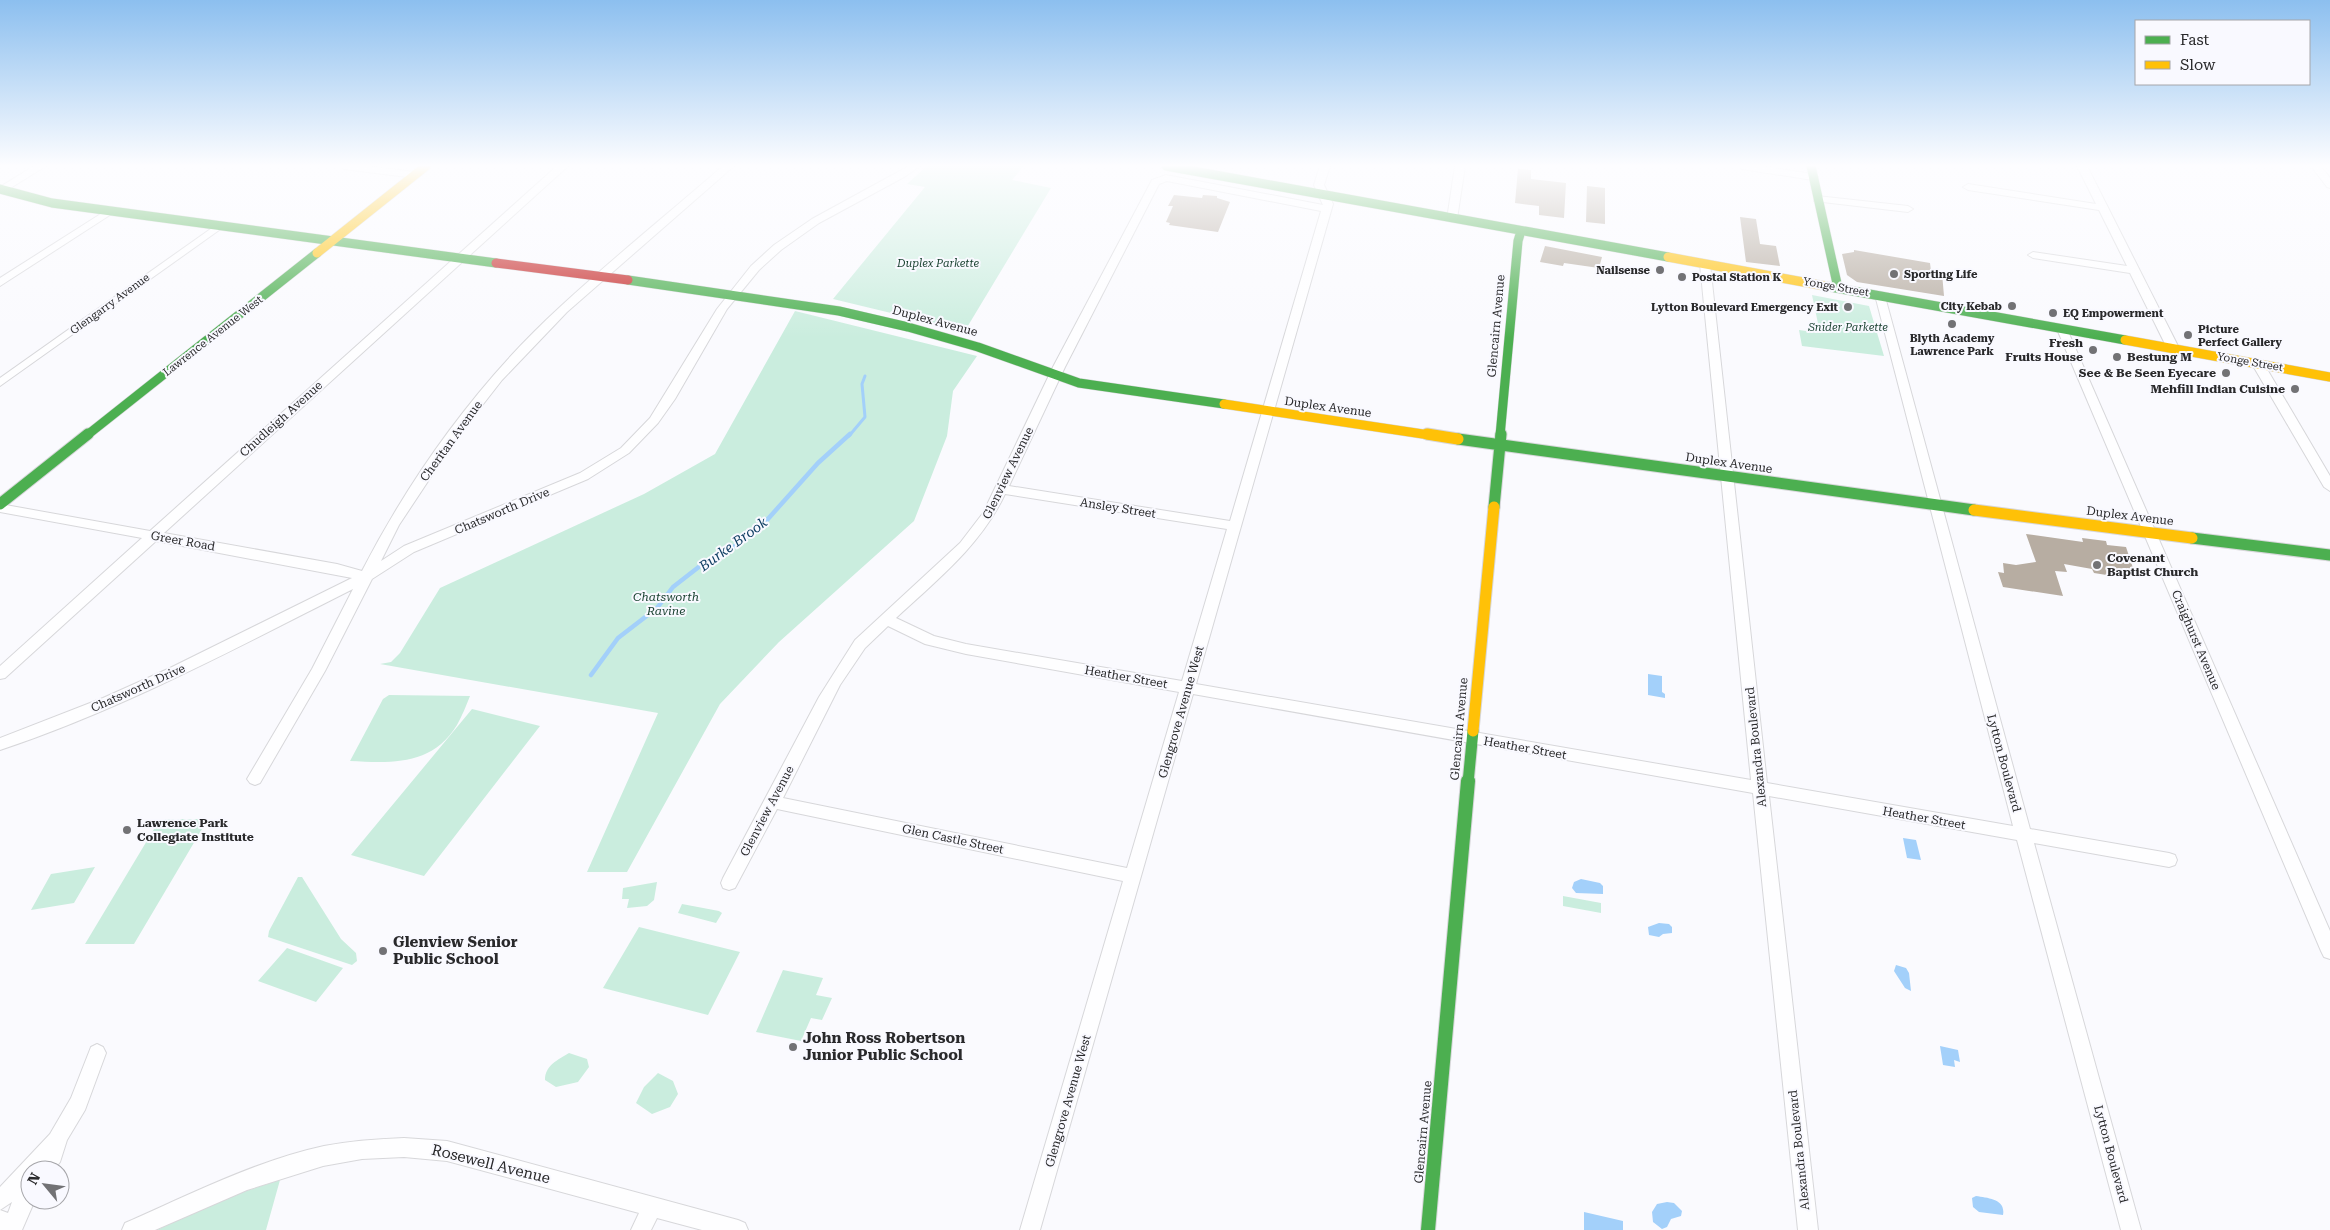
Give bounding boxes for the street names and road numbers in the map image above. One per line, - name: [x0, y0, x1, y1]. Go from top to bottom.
- street label: Glengarry Avenue: [68, 271, 152, 337]
- street label: Glencairn Avenue: [1485, 274, 1508, 378]
- street label: Yonge Street: [1802, 275, 1870, 299]
- street label: Lawrence Avenue West: [161, 293, 265, 379]
- street label: Duplex Avenue: [891, 303, 980, 339]
- street label: Yonge Street: [2216, 350, 2284, 374]
- street label: Chudleigh Avenue: [237, 378, 325, 460]
- street label: Duplex Avenue: [1284, 394, 1373, 420]
- street label: Cheritan Avenue: [417, 398, 485, 484]
- street label: Glenview Avenue: [980, 424, 1036, 521]
- street label: Duplex Avenue: [1685, 450, 1774, 476]
- street label: Chatsworth Drive: [452, 485, 552, 537]
- street label: Ansley Street: [1079, 495, 1157, 521]
- street label: Duplex Avenue: [2086, 504, 2175, 528]
- street label: Greer Road: [150, 528, 216, 554]
- street label: Craighurst Avenue: [2169, 588, 2223, 692]
- street label: Glengrove Avenue West: [1155, 644, 1207, 780]
- street label: Chatsworth Drive: [89, 661, 188, 715]
- street label: Heather Street: [1083, 663, 1169, 691]
- street label: Glencairn Avenue: [1448, 677, 1471, 781]
- street label: Alexandra Boulevard: [1743, 686, 1769, 808]
- street label: Lytton Boulevard: [1984, 713, 2024, 814]
- street label: Heather Street: [1482, 734, 1568, 762]
- street label: Glenview Avenue: [737, 763, 797, 859]
- street label: Heather Street: [1881, 804, 1967, 832]
- street label: Glen Castle Street: [901, 821, 1006, 857]
- street label: Glengrove Avenue West: [1042, 1033, 1094, 1169]
- street label: Glencairn Avenue: [1412, 1080, 1435, 1184]
- street label: Alexandra Boulevard: [1786, 1089, 1812, 1211]
- street label: Lytton Boulevard: [2091, 1104, 2131, 1205]
- street label: Rosewell Avenue: [430, 1141, 552, 1187]

